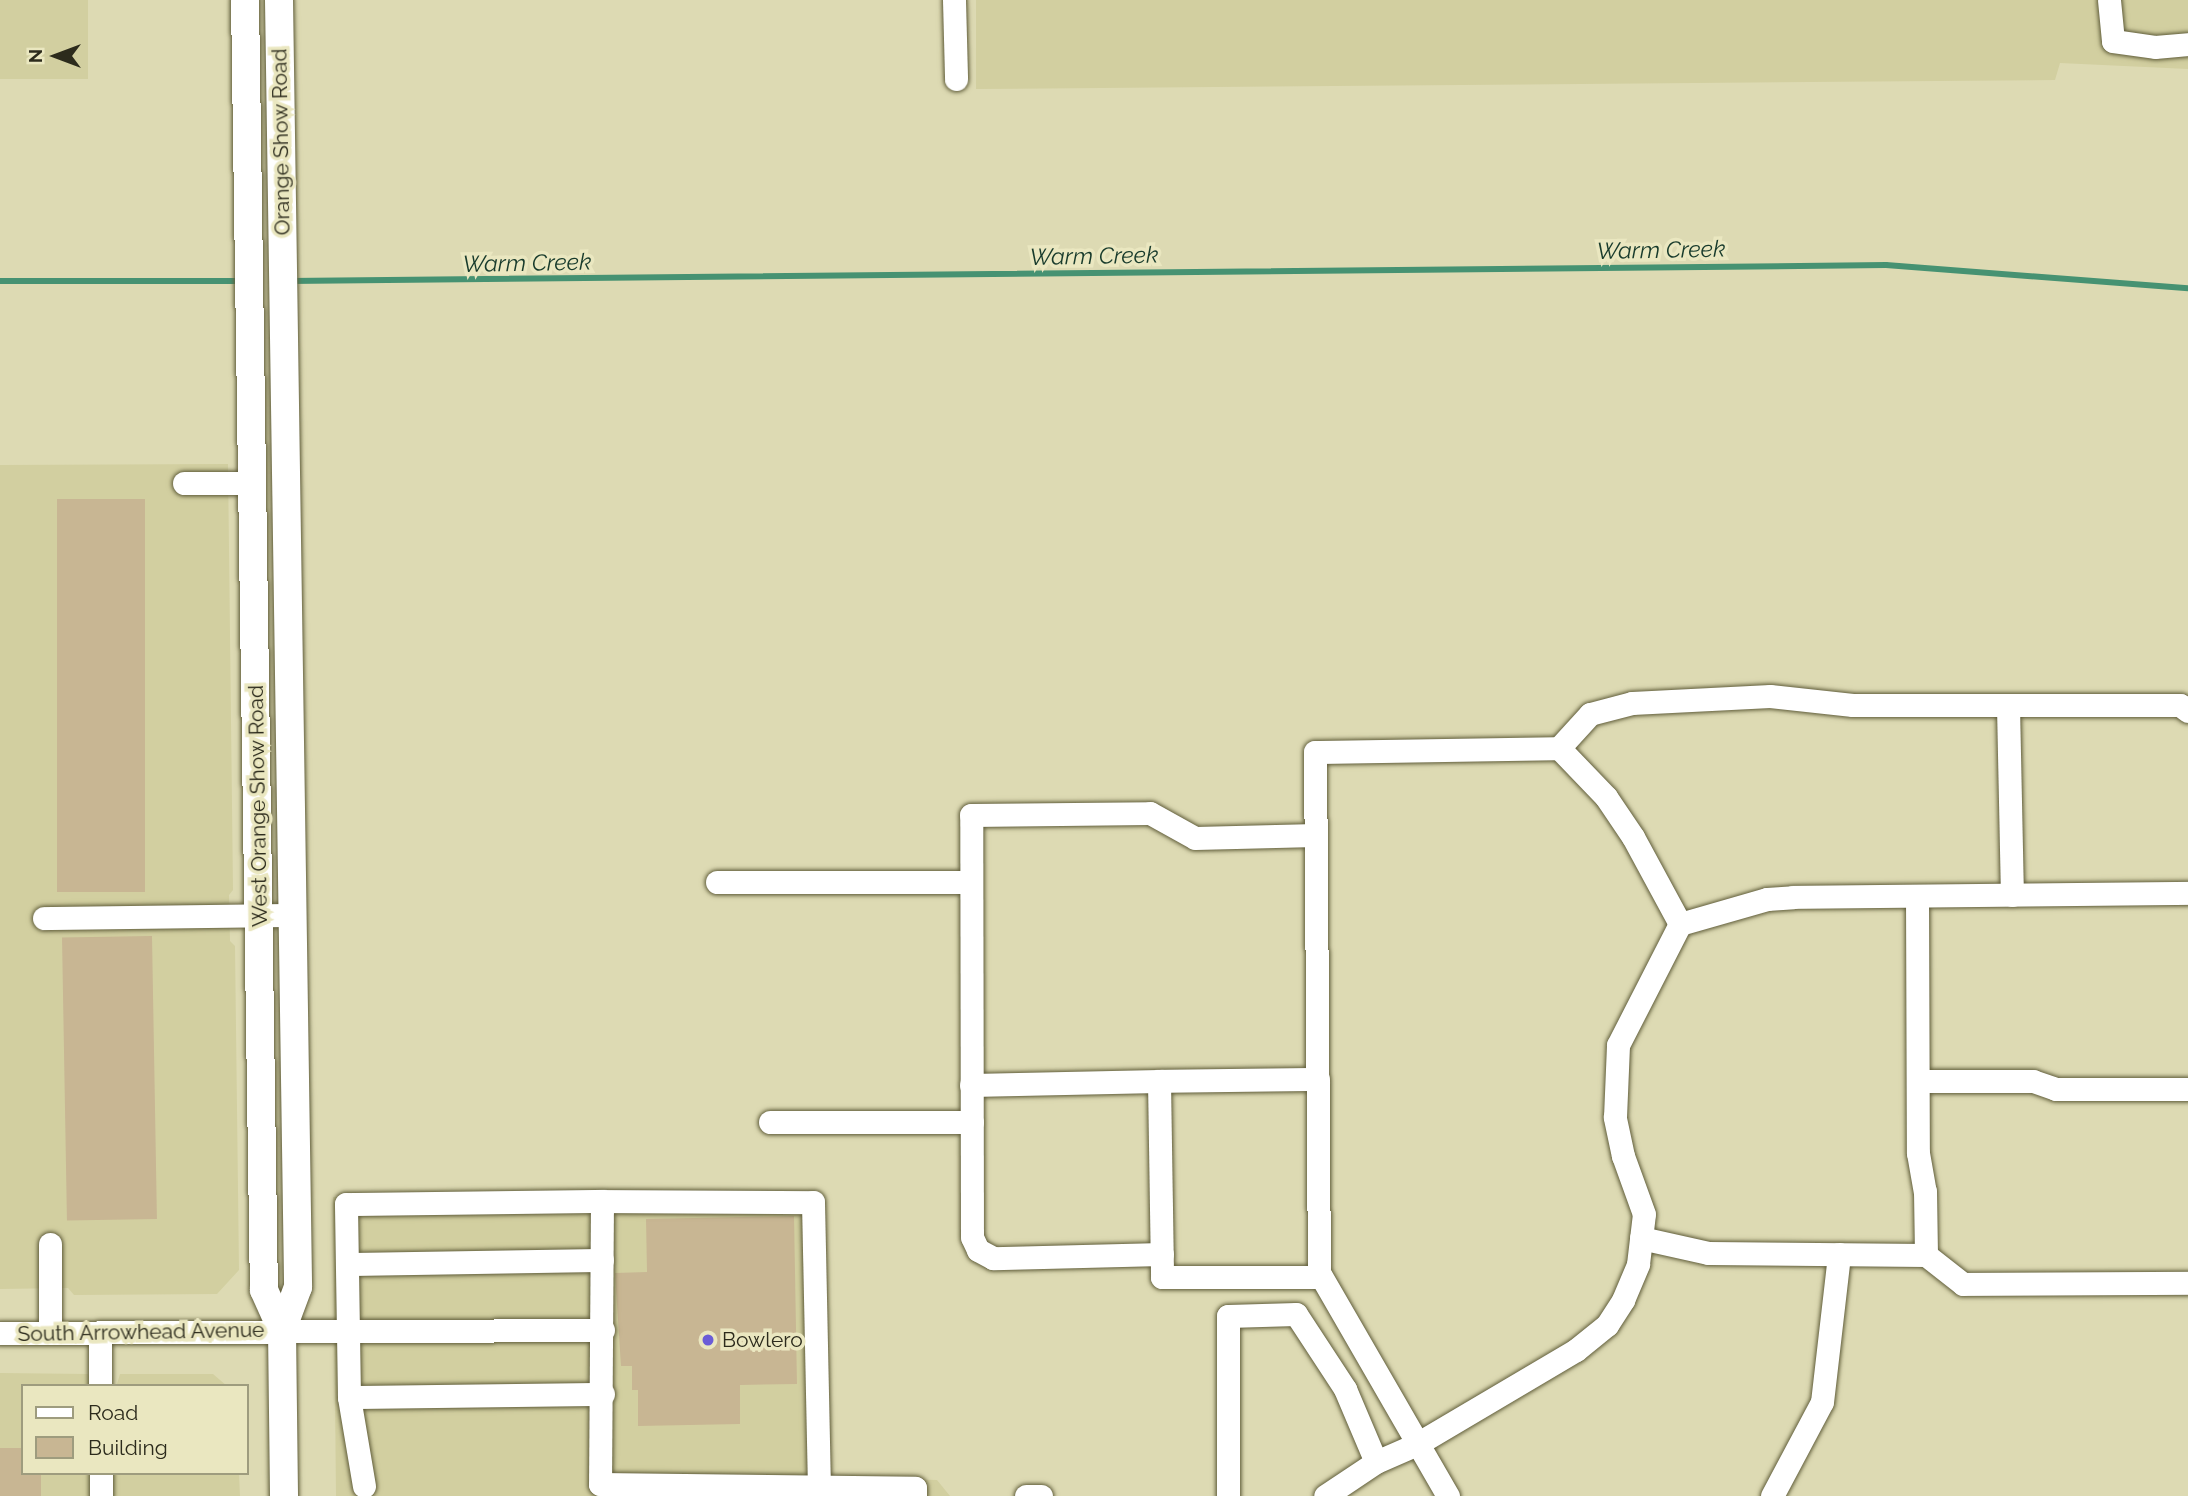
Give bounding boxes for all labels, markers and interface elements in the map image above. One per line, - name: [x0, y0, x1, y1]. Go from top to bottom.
- north arrow: [21, 21, 91, 91]
- street label: Orange Show Road: [267, 48, 295, 236]
- text: N: [24, 49, 46, 63]
- water label: Warm Creek: [1596, 235, 1726, 265]
- water label: Warm Creek: [1029, 241, 1159, 271]
- water label: Warm Creek: [462, 248, 592, 278]
- street label: West Orange Show Road: [243, 684, 273, 928]
- street label: South Arrowhead Avenue: [17, 1317, 265, 1347]
- place label: Bowlero: [722, 1327, 803, 1353]
- marker: Bowlero: [700, 1332, 716, 1348]
- legend: [21, 1384, 248, 1475]
- text: Road: [88, 1400, 138, 1425]
- text: Building: [88, 1435, 168, 1460]

